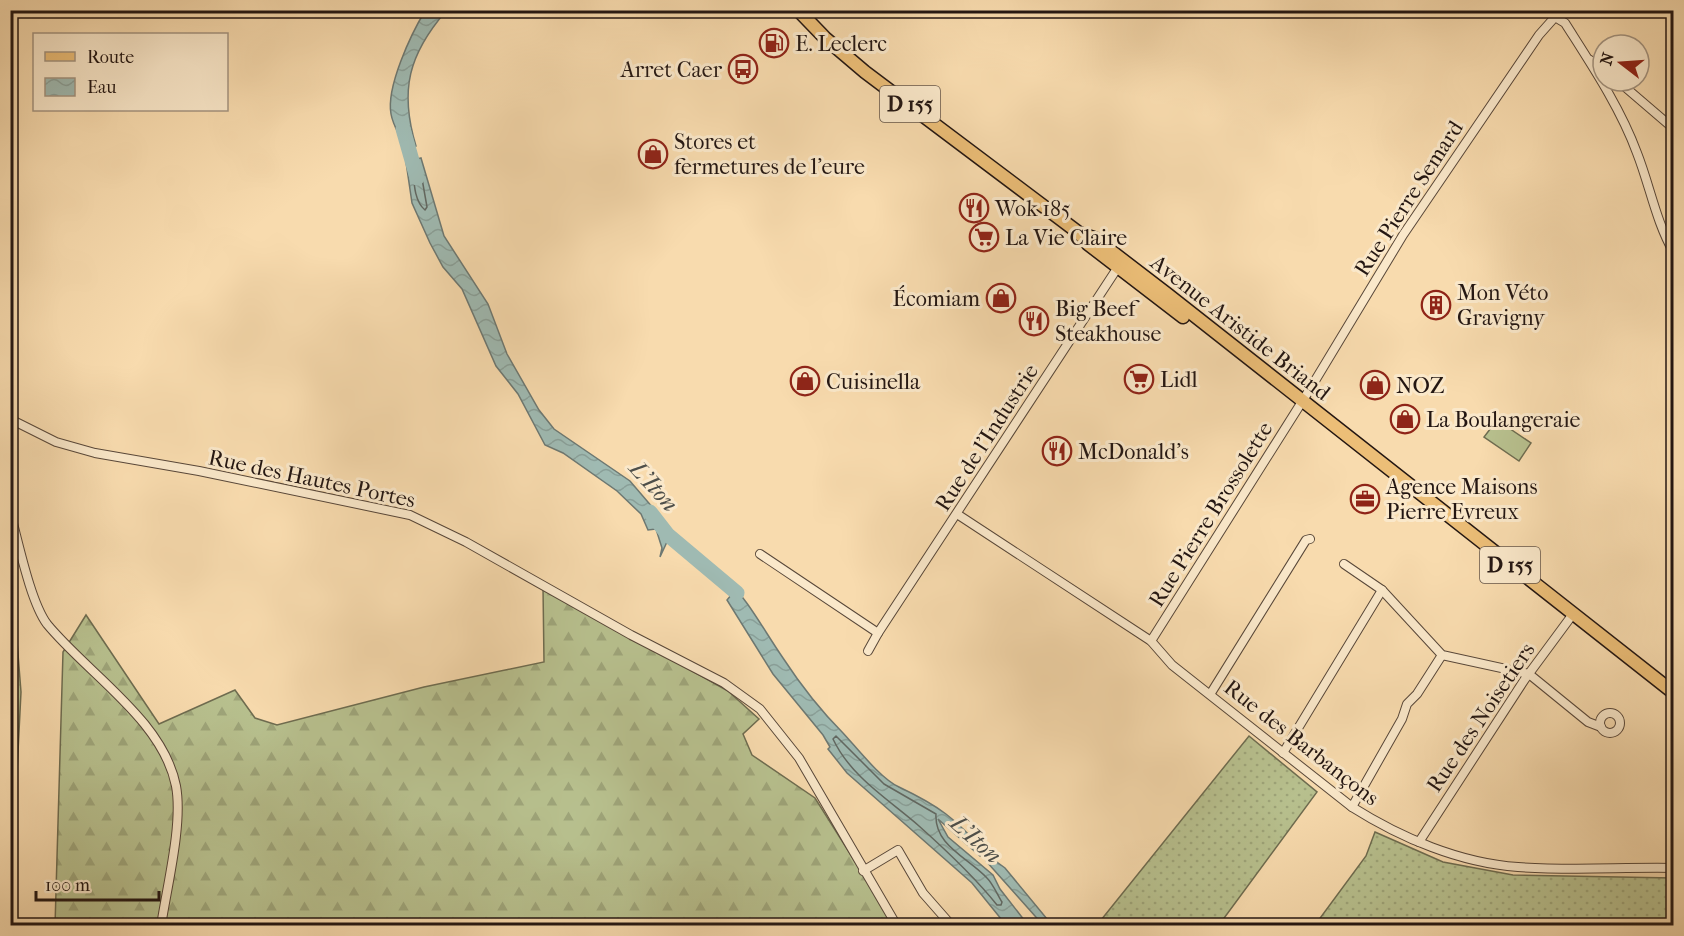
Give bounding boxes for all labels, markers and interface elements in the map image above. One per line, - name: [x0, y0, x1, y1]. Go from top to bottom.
- fuel station icon: E. Leclerc: [758, 27, 790, 59]
- place label: E. Leclerc: [795, 31, 887, 57]
- legend: [33, 33, 228, 111]
- north arrow: [1591, 33, 1651, 93]
- text: Route: [87, 47, 134, 68]
- text: N: [1596, 49, 1618, 67]
- bus stop icon: Arret Caer: [727, 53, 759, 85]
- place label: Arret Caer: [619, 57, 723, 83]
- text: Eau: [87, 77, 116, 98]
- road number: D 155: [880, 86, 940, 122]
- street label: Rue Pierre Semard: [1349, 115, 1469, 281]
- place label: Stores et fermetures de l’eure: [674, 129, 865, 180]
- shop icon: Stores et fermetures de l’eure: [637, 138, 669, 170]
- restaurant icon: Wok 185: [958, 192, 990, 224]
- place label: Wok 185: [994, 196, 1071, 222]
- supermarket icon: La Vie Claire: [968, 221, 1000, 253]
- place label: La Vie Claire: [1005, 225, 1127, 251]
- street label: Avenue Aristide Briand: [1145, 249, 1336, 407]
- place label: Mon Véto Gravigny: [1457, 280, 1548, 331]
- shop icon: Écomiam: [985, 282, 1017, 314]
- place label: Écomiam: [893, 285, 981, 312]
- building icon: Mon Véto Gravigny: [1420, 289, 1452, 321]
- place label: Big Beef Steakhouse: [1055, 296, 1161, 347]
- restaurant icon: Big Beef Steakhouse: [1018, 305, 1050, 337]
- street label: Rue de l'Industrie: [930, 359, 1044, 516]
- supermarket icon: Lidl: [1123, 363, 1155, 395]
- shop icon: Cuisinella: [789, 365, 821, 397]
- place label: Lidl: [1160, 367, 1198, 393]
- place label: Cuisinella: [826, 369, 921, 395]
- shop icon: NOZ: [1359, 369, 1391, 401]
- place label: NOZ: [1396, 373, 1445, 399]
- shop icon: La Boulangeraie: [1389, 403, 1421, 435]
- place label: La Boulangeraie: [1426, 407, 1580, 433]
- street label: Rue Pierre Brossolette: [1143, 417, 1279, 612]
- restaurant icon: McDonald’s: [1041, 435, 1073, 467]
- place label: McDonald’s: [1078, 439, 1189, 465]
- street label: Rue des Hautes Portes: [206, 444, 418, 514]
- water label: L'Iton: [622, 453, 684, 517]
- place label: Agence Maisons Pierre Evreux: [1385, 474, 1538, 525]
- office icon: Agence Maisons Pierre Evreux: [1349, 483, 1381, 515]
- road number: D 155: [1480, 547, 1540, 583]
- street label: Rue des Noisetiers: [1421, 638, 1540, 797]
- street label: Rue des Barbançons: [1219, 674, 1384, 811]
- water label: L'Iton: [943, 807, 1007, 869]
- scale bar: [36, 864, 159, 902]
- text: 100 m: [45, 875, 90, 896]

